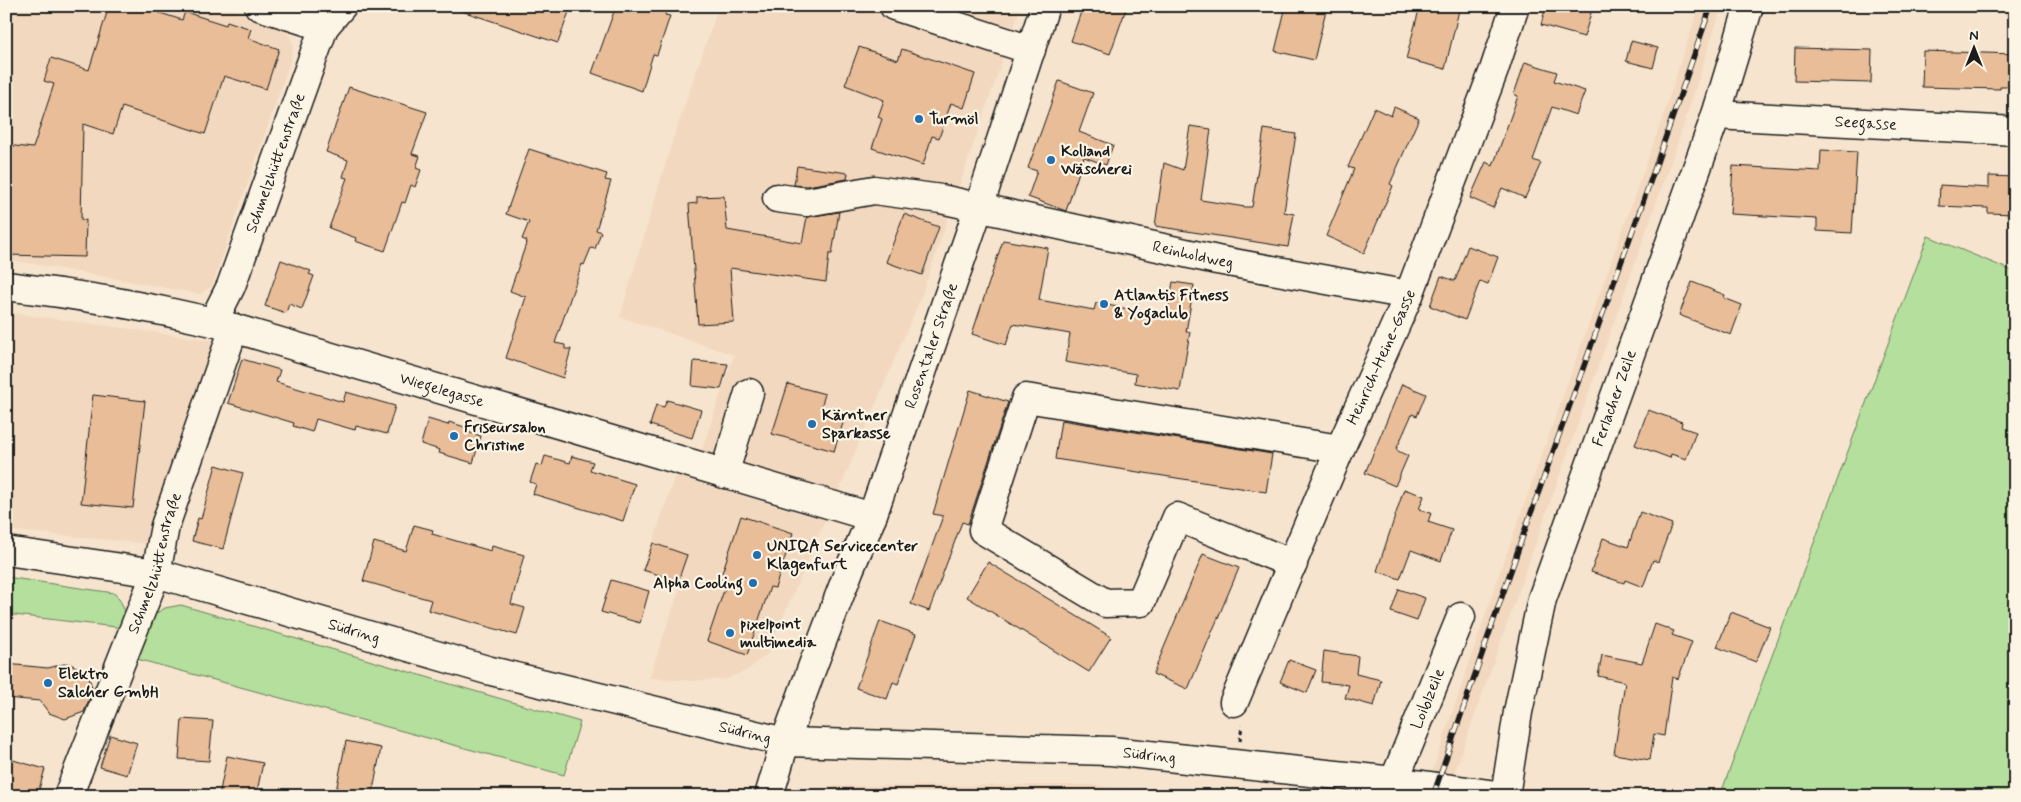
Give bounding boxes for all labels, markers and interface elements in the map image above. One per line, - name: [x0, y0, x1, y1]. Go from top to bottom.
- north arrow: [1948, 22, 1998, 72]
- text: N: [1969, 27, 1979, 45]
- street label: Schmelzhüttenstraße: [240, 90, 310, 236]
- place label: Turmöl: [929, 109, 978, 130]
- street label: Seegasse: [1834, 111, 1898, 135]
- marker: Turmöl: [913, 113, 925, 125]
- place label: Kolland Wäscherei: [1060, 141, 1132, 180]
- marker: Kolland Wäscherei: [1045, 154, 1057, 166]
- street label: Reinholdweg: [1151, 236, 1235, 273]
- street label: Rosentaler Straße: [900, 280, 963, 411]
- place label: Atlantis Fitness & Yogaclub: [1114, 285, 1229, 326]
- street label: Heinrich-Heine-Gasse: [1342, 287, 1421, 428]
- marker: Atlantis Fitness & Yogaclub: [1098, 298, 1110, 310]
- street label: Ferlacher Zeile: [1587, 347, 1641, 449]
- street label: Wiegelegasse: [397, 367, 487, 412]
- place label: Kärntner Sparkasse: [822, 405, 891, 444]
- place label: Friseursalon Christine: [464, 417, 545, 456]
- marker: Kärntner Sparkasse: [806, 418, 818, 430]
- marker: Friseursalon Christine: [448, 430, 460, 442]
- street label: Schmelzhüttenstraße: [123, 489, 187, 637]
- place label: UNIQA Servicecenter Klagenfurt: [767, 536, 918, 577]
- marker: UNIQA Servicecenter Klagenfurt: [751, 549, 763, 561]
- place label: Alpha Cooling: [653, 573, 743, 596]
- marker: Alpha Cooling: [747, 577, 759, 589]
- street label: Südring: [326, 613, 383, 649]
- place label: pixelpoint multimedia: [740, 614, 817, 653]
- marker: pixelpoint multimedia: [724, 627, 736, 639]
- place label: Elektro Salcher GmbH: [58, 664, 158, 703]
- street label: Loiblzeile: [1406, 665, 1450, 732]
- marker: Elektro Salcher GmbH: [42, 677, 54, 689]
- street label: Südring: [717, 716, 773, 749]
- street label: Südring: [1122, 742, 1177, 768]

